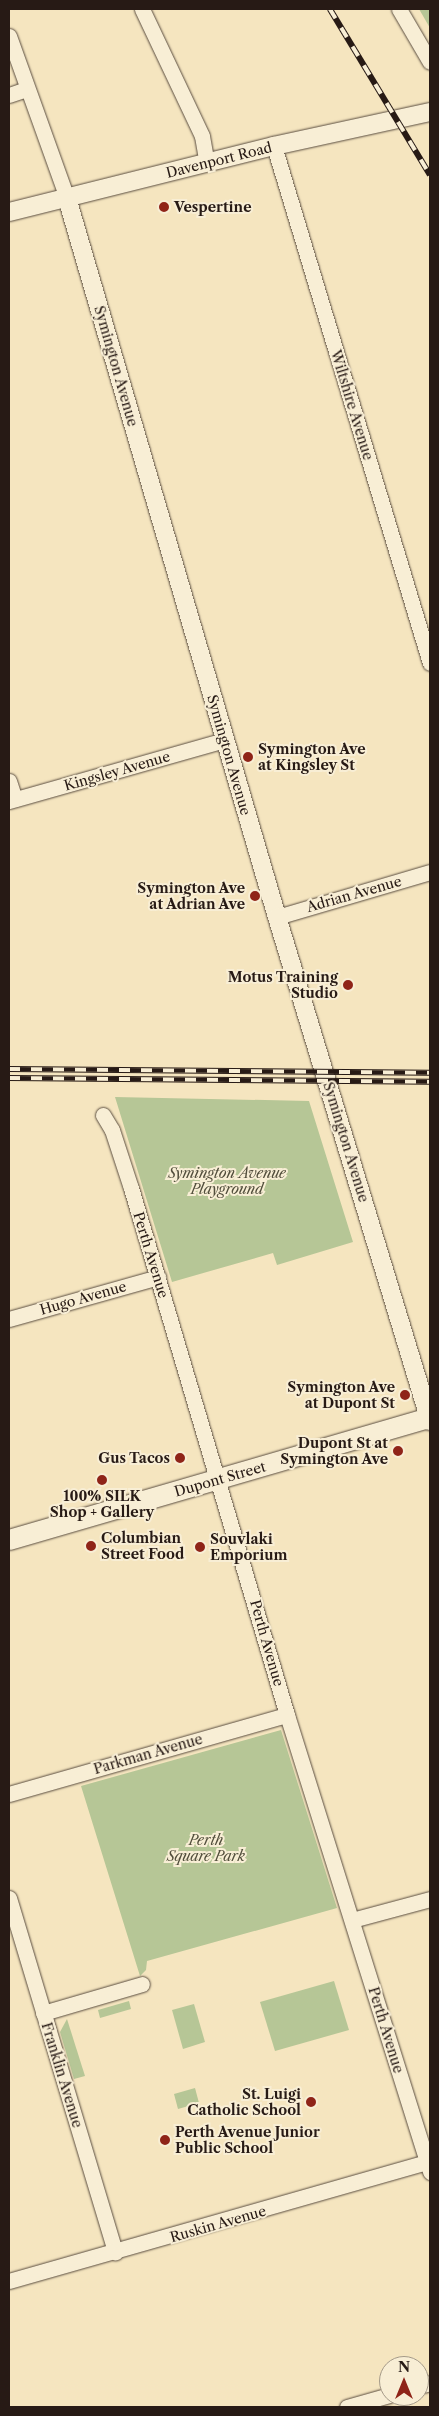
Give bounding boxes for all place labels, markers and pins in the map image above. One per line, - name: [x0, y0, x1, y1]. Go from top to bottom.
- place label: Vespertine: [174, 199, 252, 215]
- marker: Vespertine: [158, 201, 170, 213]
- place label: Symington Ave at Kingsley St: [258, 741, 366, 774]
- marker: Symington Ave at Kingsley St: [242, 751, 254, 763]
- place label: Symington Ave at Adrian Ave: [137, 880, 245, 912]
- marker: Symington Ave at Adrian Ave: [249, 890, 261, 902]
- place label: Motus Training Studio: [227, 969, 338, 1002]
- marker: Motus Training Studio: [342, 979, 354, 991]
- place label: Symington Ave at Dupont St: [287, 1379, 395, 1411]
- marker: Symington Ave at Dupont St: [399, 1389, 411, 1401]
- place label: Dupont St at Symington Ave: [280, 1435, 388, 1468]
- marker: Dupont St at Symington Ave: [392, 1445, 404, 1457]
- place label: Gus Tacos: [98, 1450, 170, 1466]
- marker: Gus Tacos: [174, 1452, 186, 1464]
- marker: 100% SILK Shop + Gallery: [96, 1474, 108, 1486]
- place label: 100% SILK Shop + Gallery: [50, 1488, 154, 1520]
- place label: Columbian Street Food: [101, 1530, 184, 1562]
- place label: Souvlaki Emporium: [210, 1531, 287, 1564]
- marker: Columbian Street Food: [85, 1540, 97, 1552]
- marker: Souvlaki Emporium: [194, 1541, 206, 1553]
- place label: St. Luigi Catholic School: [187, 2086, 301, 2118]
- marker: St. Luigi Catholic School: [305, 2096, 317, 2108]
- place label: Perth Avenue Junior Public School: [175, 2124, 320, 2156]
- marker: Perth Avenue Junior Public School: [159, 2134, 171, 2146]

